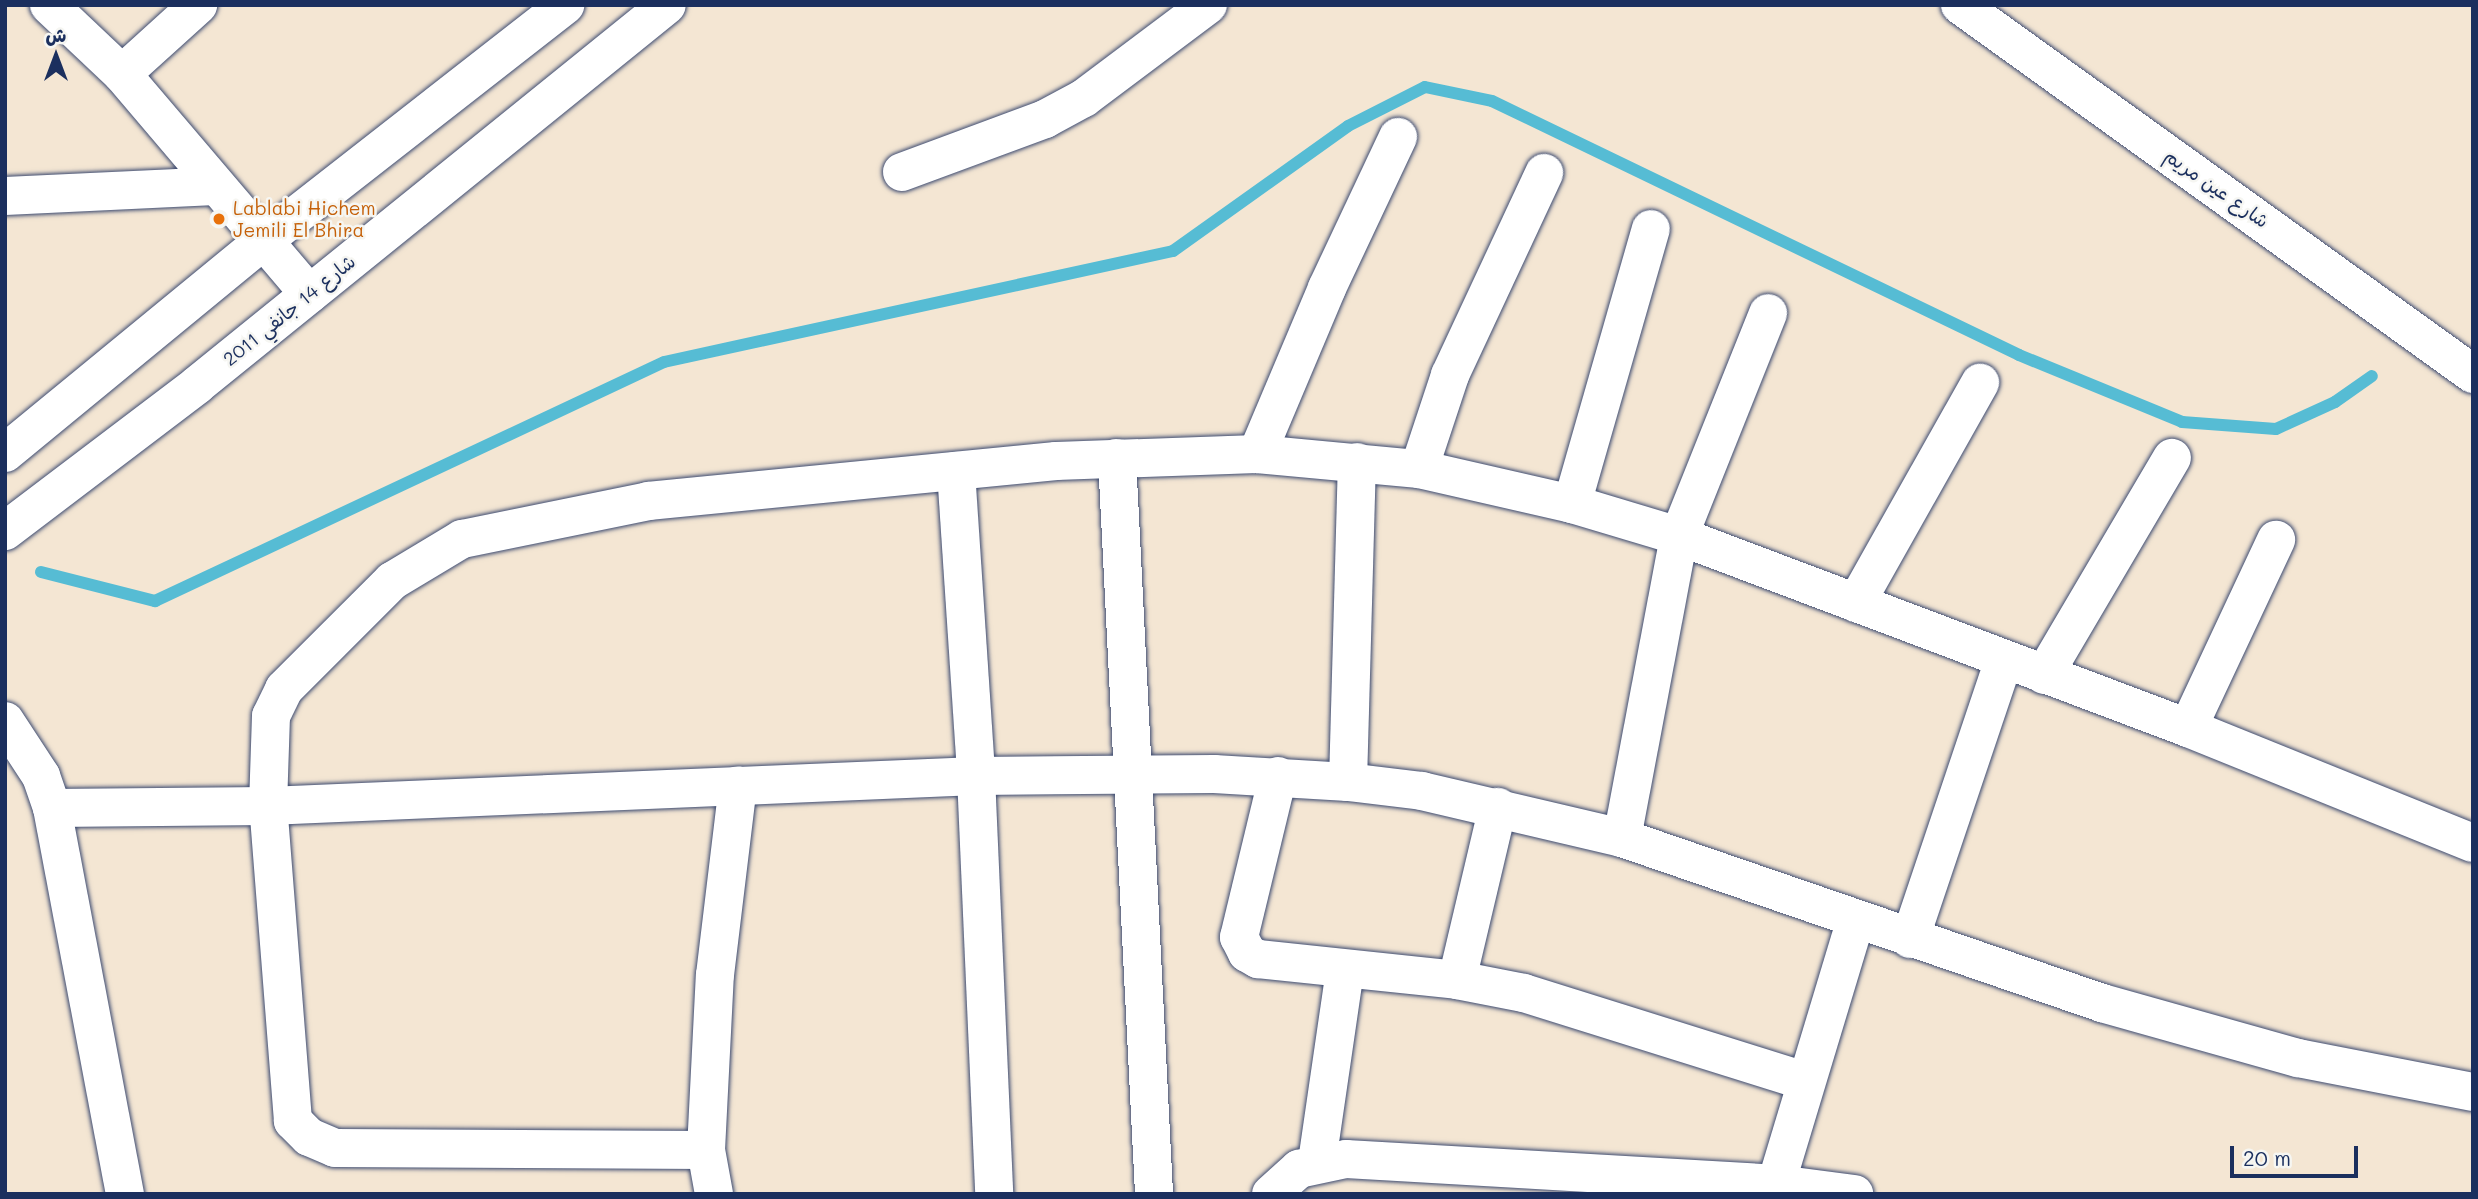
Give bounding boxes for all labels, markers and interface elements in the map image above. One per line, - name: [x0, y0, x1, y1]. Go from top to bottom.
- north arrow: [21, 21, 91, 91]
- text: ش: [46, 22, 66, 47]
- street label: شارع عين مريم: [2160, 144, 2274, 232]
- place label: Lablabi Hichem Jemili El Bhira: [233, 197, 376, 241]
- marker: Lablabi Hichem Jemili El Bhira: [211, 211, 227, 227]
- street label: شارع 14 جانفي 2011: [218, 250, 360, 370]
- scale bar: [2233, 1132, 2361, 1176]
- text: 20 m: [2243, 1144, 2291, 1171]

